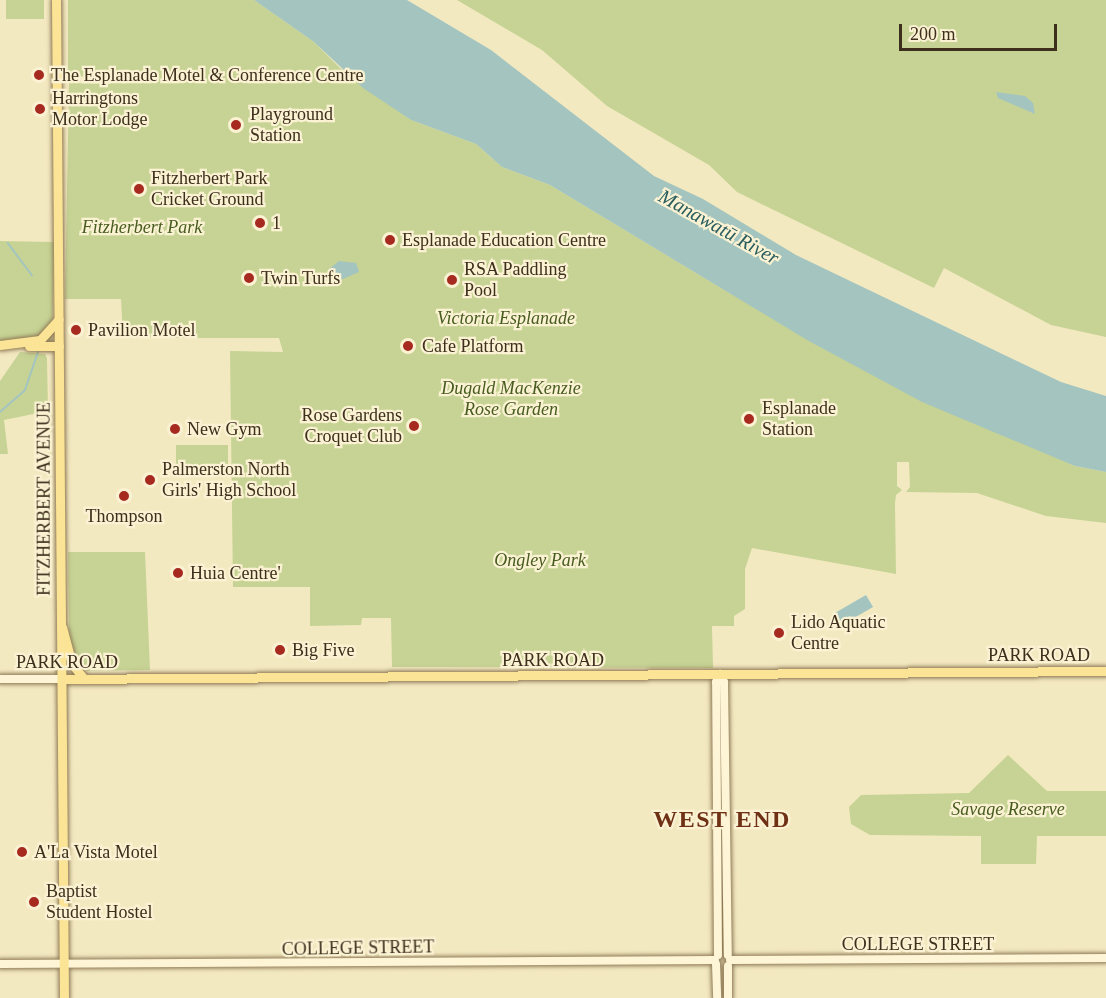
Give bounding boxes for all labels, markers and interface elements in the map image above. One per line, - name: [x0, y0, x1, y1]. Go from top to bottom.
- scale bar: [902, 12, 1060, 50]
- text: 200 m: [910, 24, 956, 44]
- place label: The Esplanade Motel & Conference Centre: [51, 64, 363, 86]
- marker: The Esplanade Motel & Conference Centre: [32, 68, 46, 82]
- place label: Harringtons Motor Lodge: [52, 88, 147, 130]
- marker: Harringtons Motor Lodge: [33, 102, 47, 116]
- place label: Playground Station: [250, 104, 333, 146]
- marker: Playground Station: [227, 116, 245, 134]
- place label: Fitzherbert Park Cricket Ground: [151, 168, 267, 210]
- marker: Fitzherbert Park Cricket Ground: [132, 182, 146, 196]
- water label: Manawatū River: [655, 184, 783, 270]
- place label: 1: [272, 212, 281, 234]
- park label: Fitzherbert Park: [82, 216, 202, 238]
- marker: 1: [253, 216, 267, 230]
- place label: Esplanade Education Centre: [402, 229, 606, 251]
- marker: Esplanade Education Centre: [383, 233, 397, 247]
- place label: RSA Paddling Pool: [464, 259, 568, 302]
- place label: Twin Turfs: [261, 267, 341, 289]
- marker: Twin Turfs: [242, 271, 256, 285]
- marker: RSA Paddling Pool: [445, 273, 459, 287]
- park label: Victoria Esplanade: [437, 307, 575, 329]
- place label: Pavilion Motel: [88, 319, 195, 341]
- marker: Pavilion Motel: [69, 323, 83, 337]
- place label: Cafe Platform: [422, 335, 523, 357]
- marker: Cafe Platform: [399, 337, 417, 355]
- park label: Dugald MacKenzie Rose Garden: [441, 378, 581, 420]
- place label: Esplanade Station: [762, 398, 836, 440]
- street label: FITZHERBERT AVENUE: [33, 401, 55, 597]
- place label: Rose Gardens Croquet Club: [302, 405, 402, 448]
- marker: Esplanade Station: [740, 410, 758, 428]
- place label: New Gym: [187, 418, 261, 440]
- marker: Rose Gardens Croquet Club: [407, 419, 421, 433]
- marker: New Gym: [168, 422, 182, 436]
- place label: Palmerston North Girls' High School: [162, 459, 296, 502]
- marker: Palmerston North Girls' High School: [143, 473, 157, 487]
- marker: Thompson: [117, 489, 131, 503]
- place label: Thompson: [85, 505, 163, 527]
- park label: Ongley Park: [494, 549, 586, 571]
- place label: Huia Centre': [190, 562, 281, 584]
- marker: Huia Centre': [171, 566, 185, 580]
- place label: Lido Aquatic Centre: [791, 612, 886, 654]
- marker: Lido Aquatic Centre: [772, 626, 786, 640]
- place label: Big Five: [292, 639, 355, 661]
- marker: Big Five: [273, 643, 287, 657]
- street label: PARK ROAD: [988, 644, 1090, 666]
- street label: PARK ROAD: [502, 649, 604, 671]
- street label: PARK ROAD: [16, 651, 118, 673]
- park label: Savage Reserve: [951, 798, 1065, 820]
- district label: WEST END: [653, 806, 791, 834]
- place label: A'La Vista Motel: [34, 841, 158, 863]
- marker: A'La Vista Motel: [15, 845, 29, 859]
- place label: Baptist Student Hostel: [46, 881, 152, 924]
- marker: Baptist Student Hostel: [27, 895, 41, 909]
- street label: COLLEGE STREET: [842, 933, 994, 955]
- street label: COLLEGE STREET: [282, 936, 434, 960]

